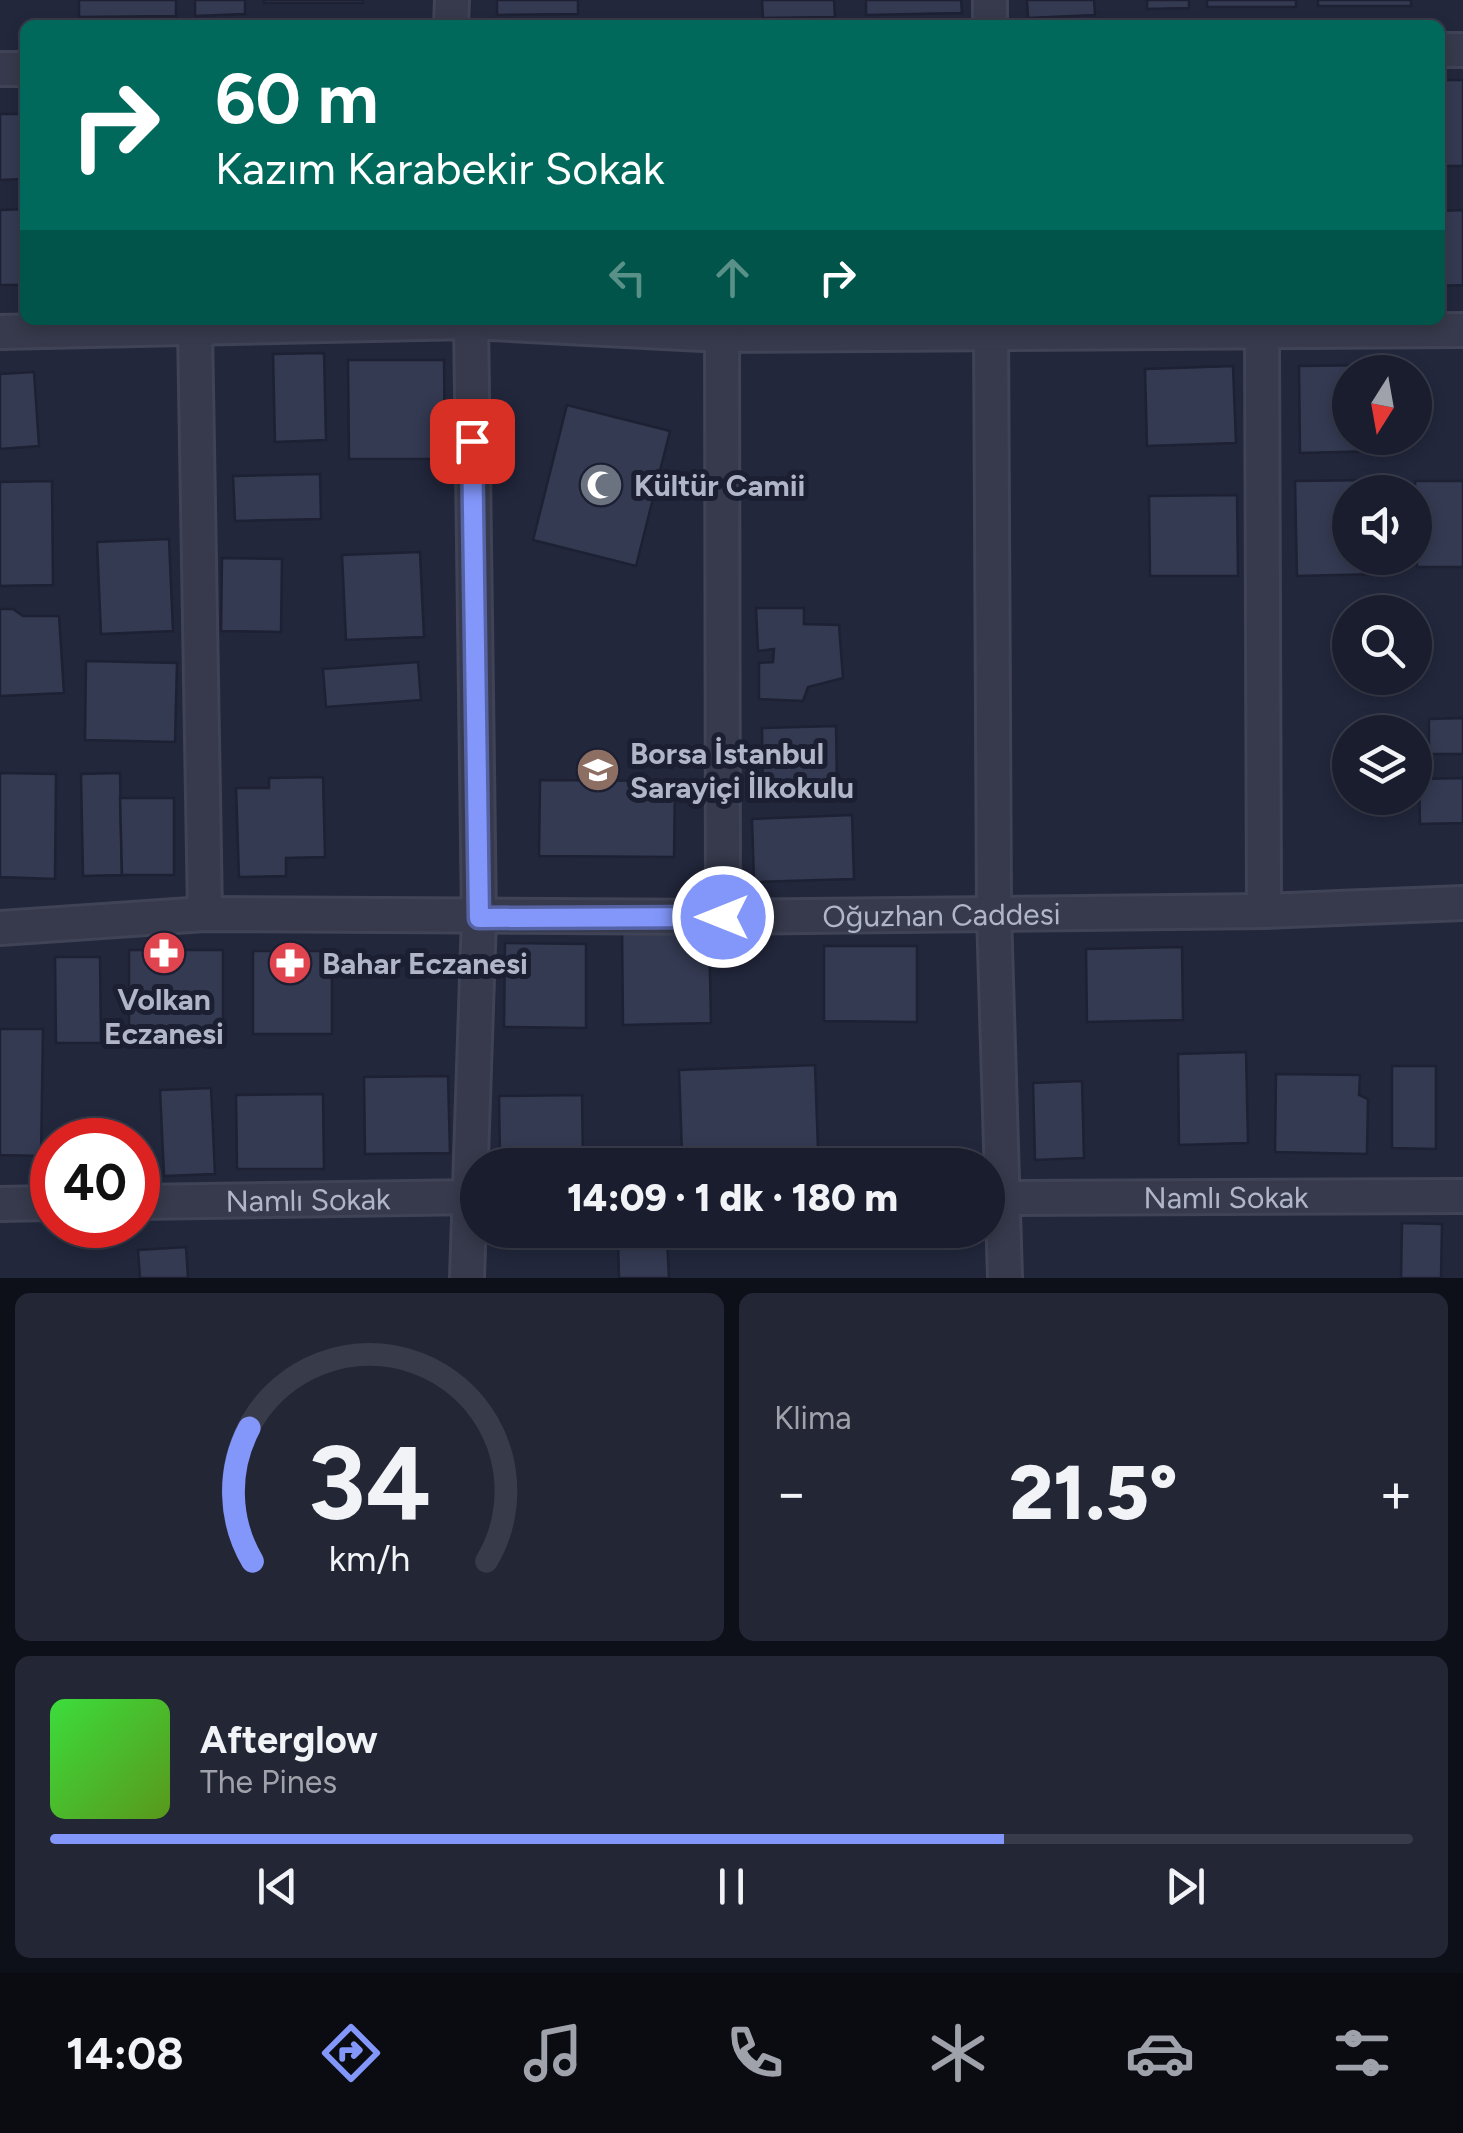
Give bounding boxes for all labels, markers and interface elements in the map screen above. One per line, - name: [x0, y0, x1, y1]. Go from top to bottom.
- text: 60 m: [215, 56, 379, 141]
- icon: right: [50, 60, 180, 190]
- text: Kazım Karabekir Sokak: [215, 141, 665, 195]
- icon: left: [600, 250, 655, 305]
- icon: ahead: [705, 250, 760, 305]
- icon: right: [810, 250, 865, 305]
- north arrow: [1332, 355, 1432, 455]
- map controls: [1332, 355, 1432, 815]
- pin: [430, 399, 515, 484]
- icon: arrive: [445, 414, 500, 469]
- mosque icon: Kültür Camii: [578, 462, 624, 508]
- place label: Kültür Camii: [634, 467, 805, 504]
- button: sound: [1332, 475, 1432, 575]
- button: search: [1332, 595, 1432, 695]
- button: layers: [1332, 715, 1432, 815]
- place label: Borsa İstanbul Sarayiçi İlkokulu: [630, 735, 854, 806]
- school or university icon: Borsa İstanbul Sarayiçi İlkokulu: [575, 747, 621, 793]
- position arrow: [671, 865, 775, 969]
- street label: Oğuzhan Caddesi: [822, 895, 1061, 934]
- pharmacy icon: Volkan Eczanesi: [141, 930, 187, 976]
- pharmacy icon: Bahar Eczanesi: [267, 940, 313, 986]
- place label: Bahar Eczanesi: [322, 945, 528, 982]
- place label: Volkan Eczanesi: [104, 981, 224, 1052]
- speed limit sign: 40: [30, 1118, 160, 1248]
- text: 14:09 · 1 dk · 180 m: [567, 1175, 898, 1221]
- street label: Namlı Sokak: [1143, 1178, 1309, 1216]
- street label: Namlı Sokak: [225, 1180, 391, 1219]
- text: Klima: [774, 1399, 852, 1437]
- text: 34: [308, 1420, 431, 1545]
- text: 21.5°: [1009, 1448, 1178, 1538]
- text: −: [774, 1460, 808, 1526]
- text: +: [1379, 1460, 1413, 1526]
- text: km/h: [329, 1537, 410, 1580]
- text: Afterglow: [200, 1717, 378, 1763]
- text: The Pines: [200, 1763, 337, 1801]
- icon: previous: [250, 1859, 305, 1914]
- icon: pause: [704, 1859, 759, 1914]
- icon: next: [1158, 1859, 1213, 1914]
- icon: directions: [316, 2018, 386, 2088]
- icon: music: [518, 2018, 588, 2088]
- icon: phone: [720, 2018, 790, 2088]
- icon: climate: [923, 2018, 993, 2088]
- icon: car: [1125, 2018, 1195, 2088]
- icon: filters: [1327, 2018, 1397, 2088]
- text: 14:08: [66, 2026, 184, 2080]

